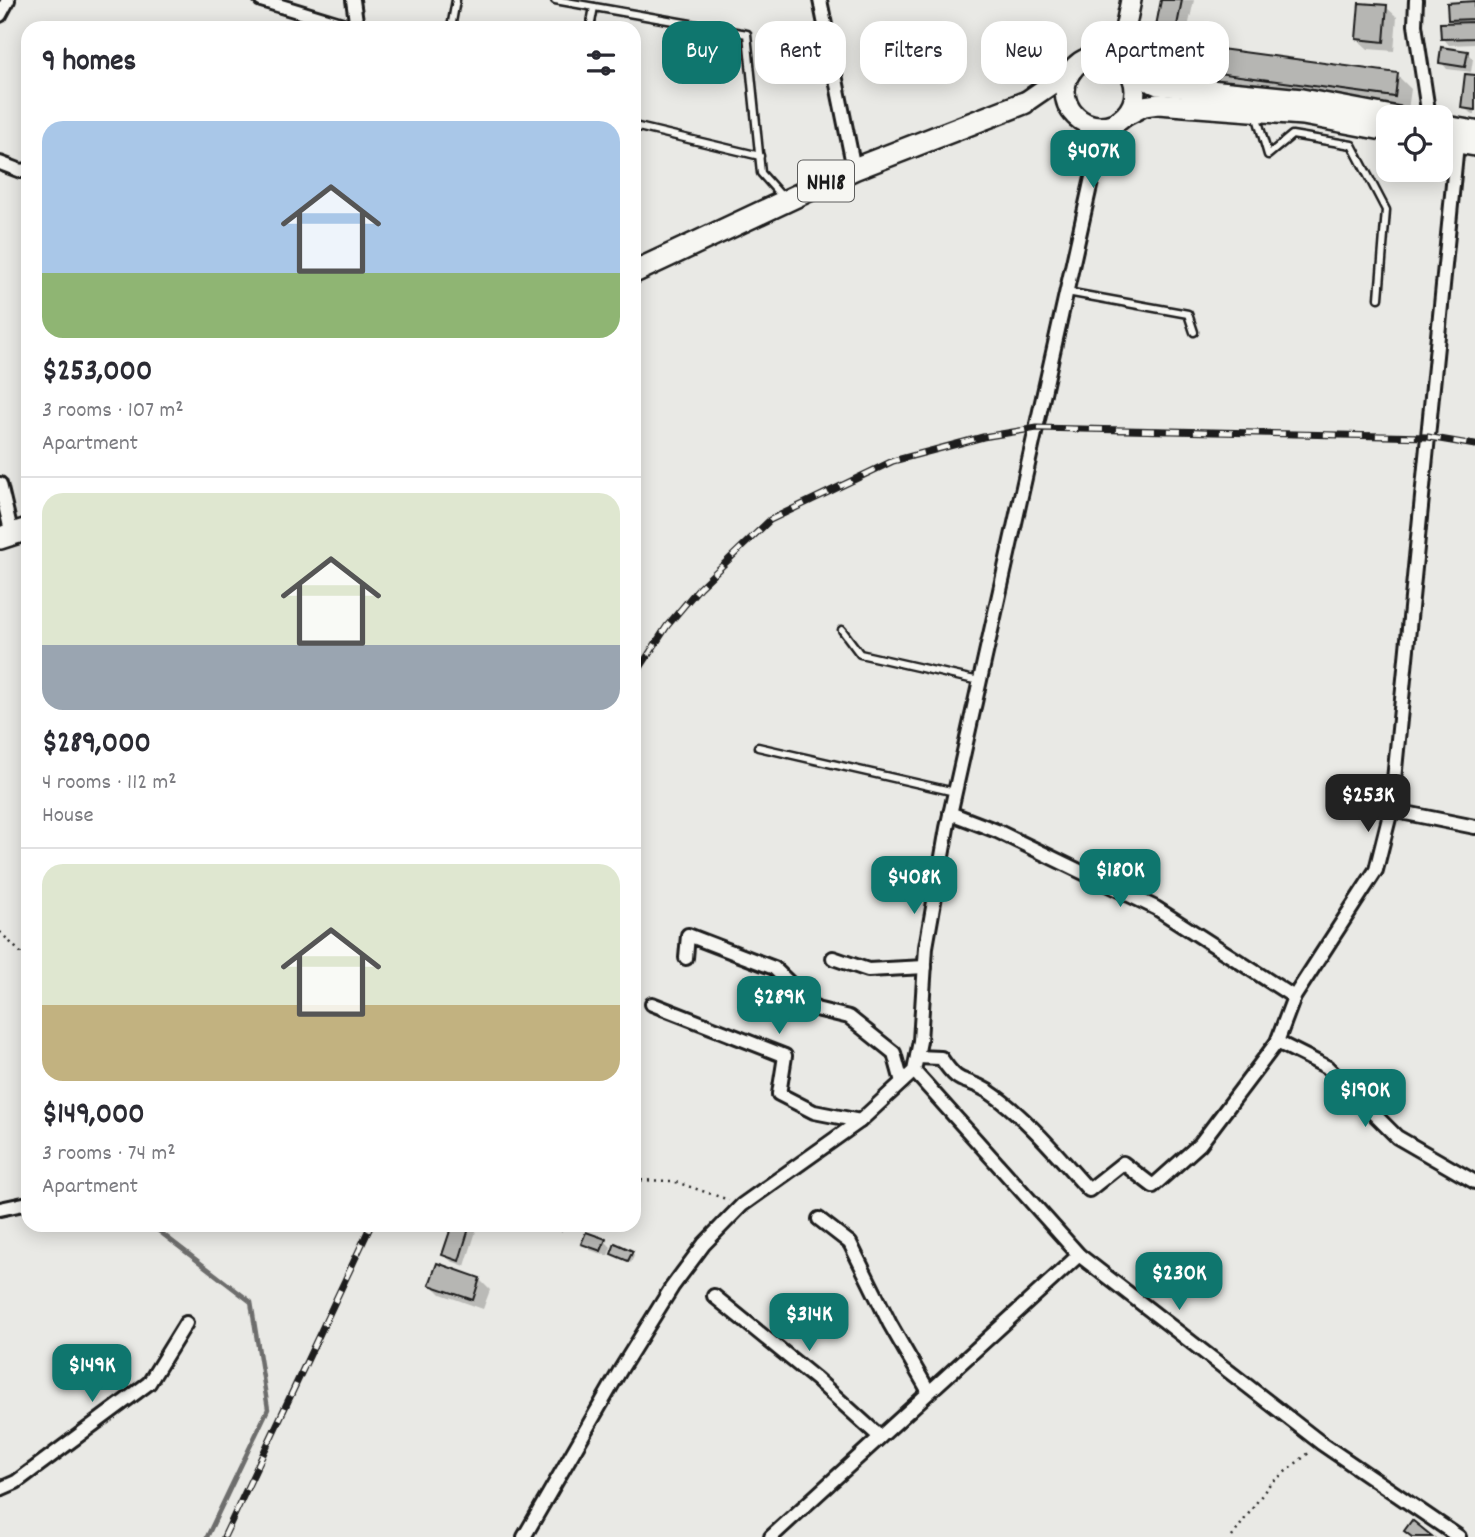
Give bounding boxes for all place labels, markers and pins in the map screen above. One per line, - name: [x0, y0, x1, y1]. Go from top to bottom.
- pin: $407K: [1044, 130, 1142, 190]
- pin: $253K: [1319, 774, 1417, 834]
- pin: $180K: [1071, 850, 1169, 909]
- pin: $408K: [865, 856, 963, 916]
- pin: $289K: [730, 976, 828, 1036]
- pin: $190K: [1316, 1070, 1414, 1129]
- pin: $230K: [1130, 1252, 1228, 1312]
- pin: $314K: [760, 1294, 858, 1353]
- pin: $149K: [43, 1344, 141, 1404]

